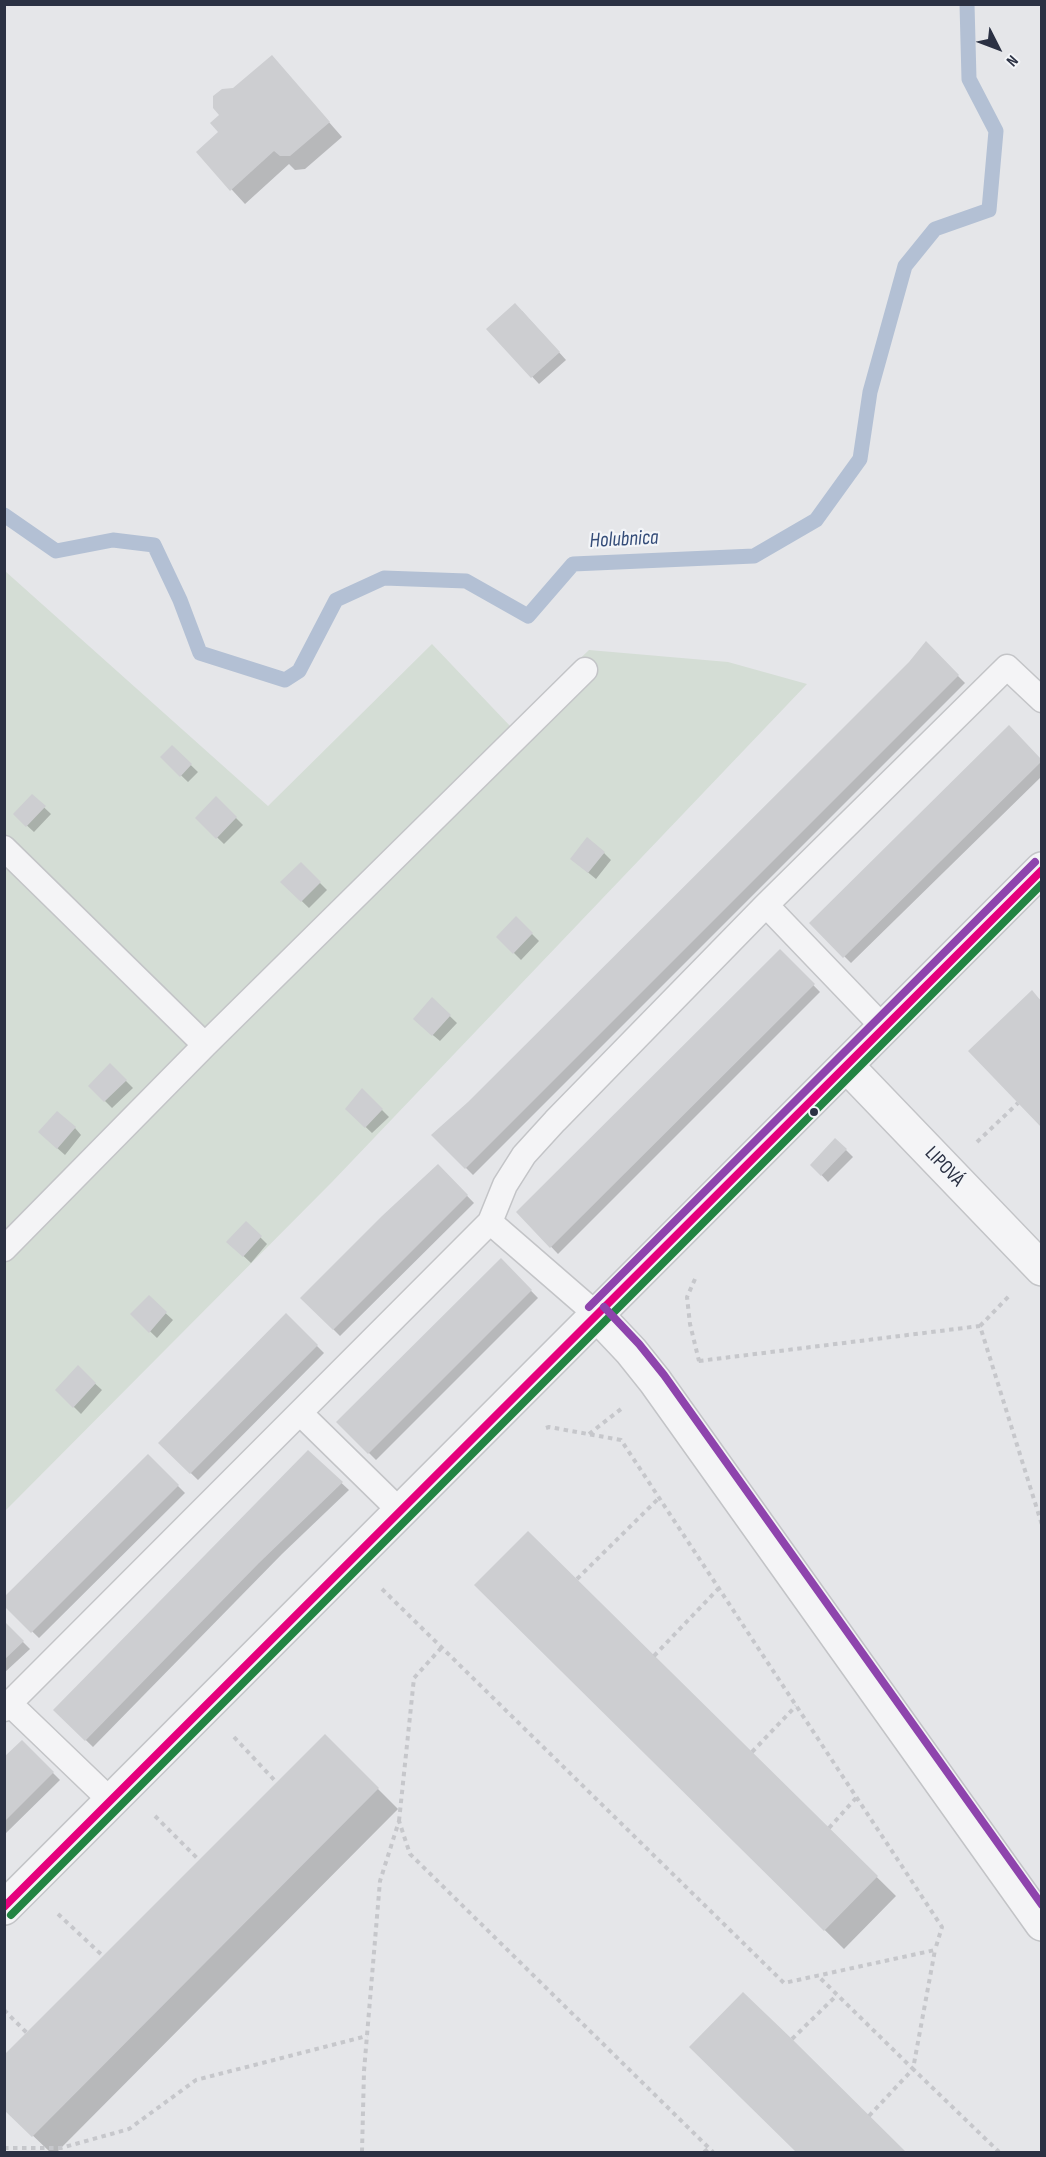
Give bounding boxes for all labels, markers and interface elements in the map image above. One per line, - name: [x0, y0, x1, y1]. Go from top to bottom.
- north arrow: [968, 18, 1028, 78]
- text: N: [1002, 51, 1022, 70]
- water label: Holubnica: [589, 526, 659, 554]
- unlabelled marker: [808, 1106, 820, 1118]
- street label: LIPOVÁ: [919, 1142, 969, 1192]

